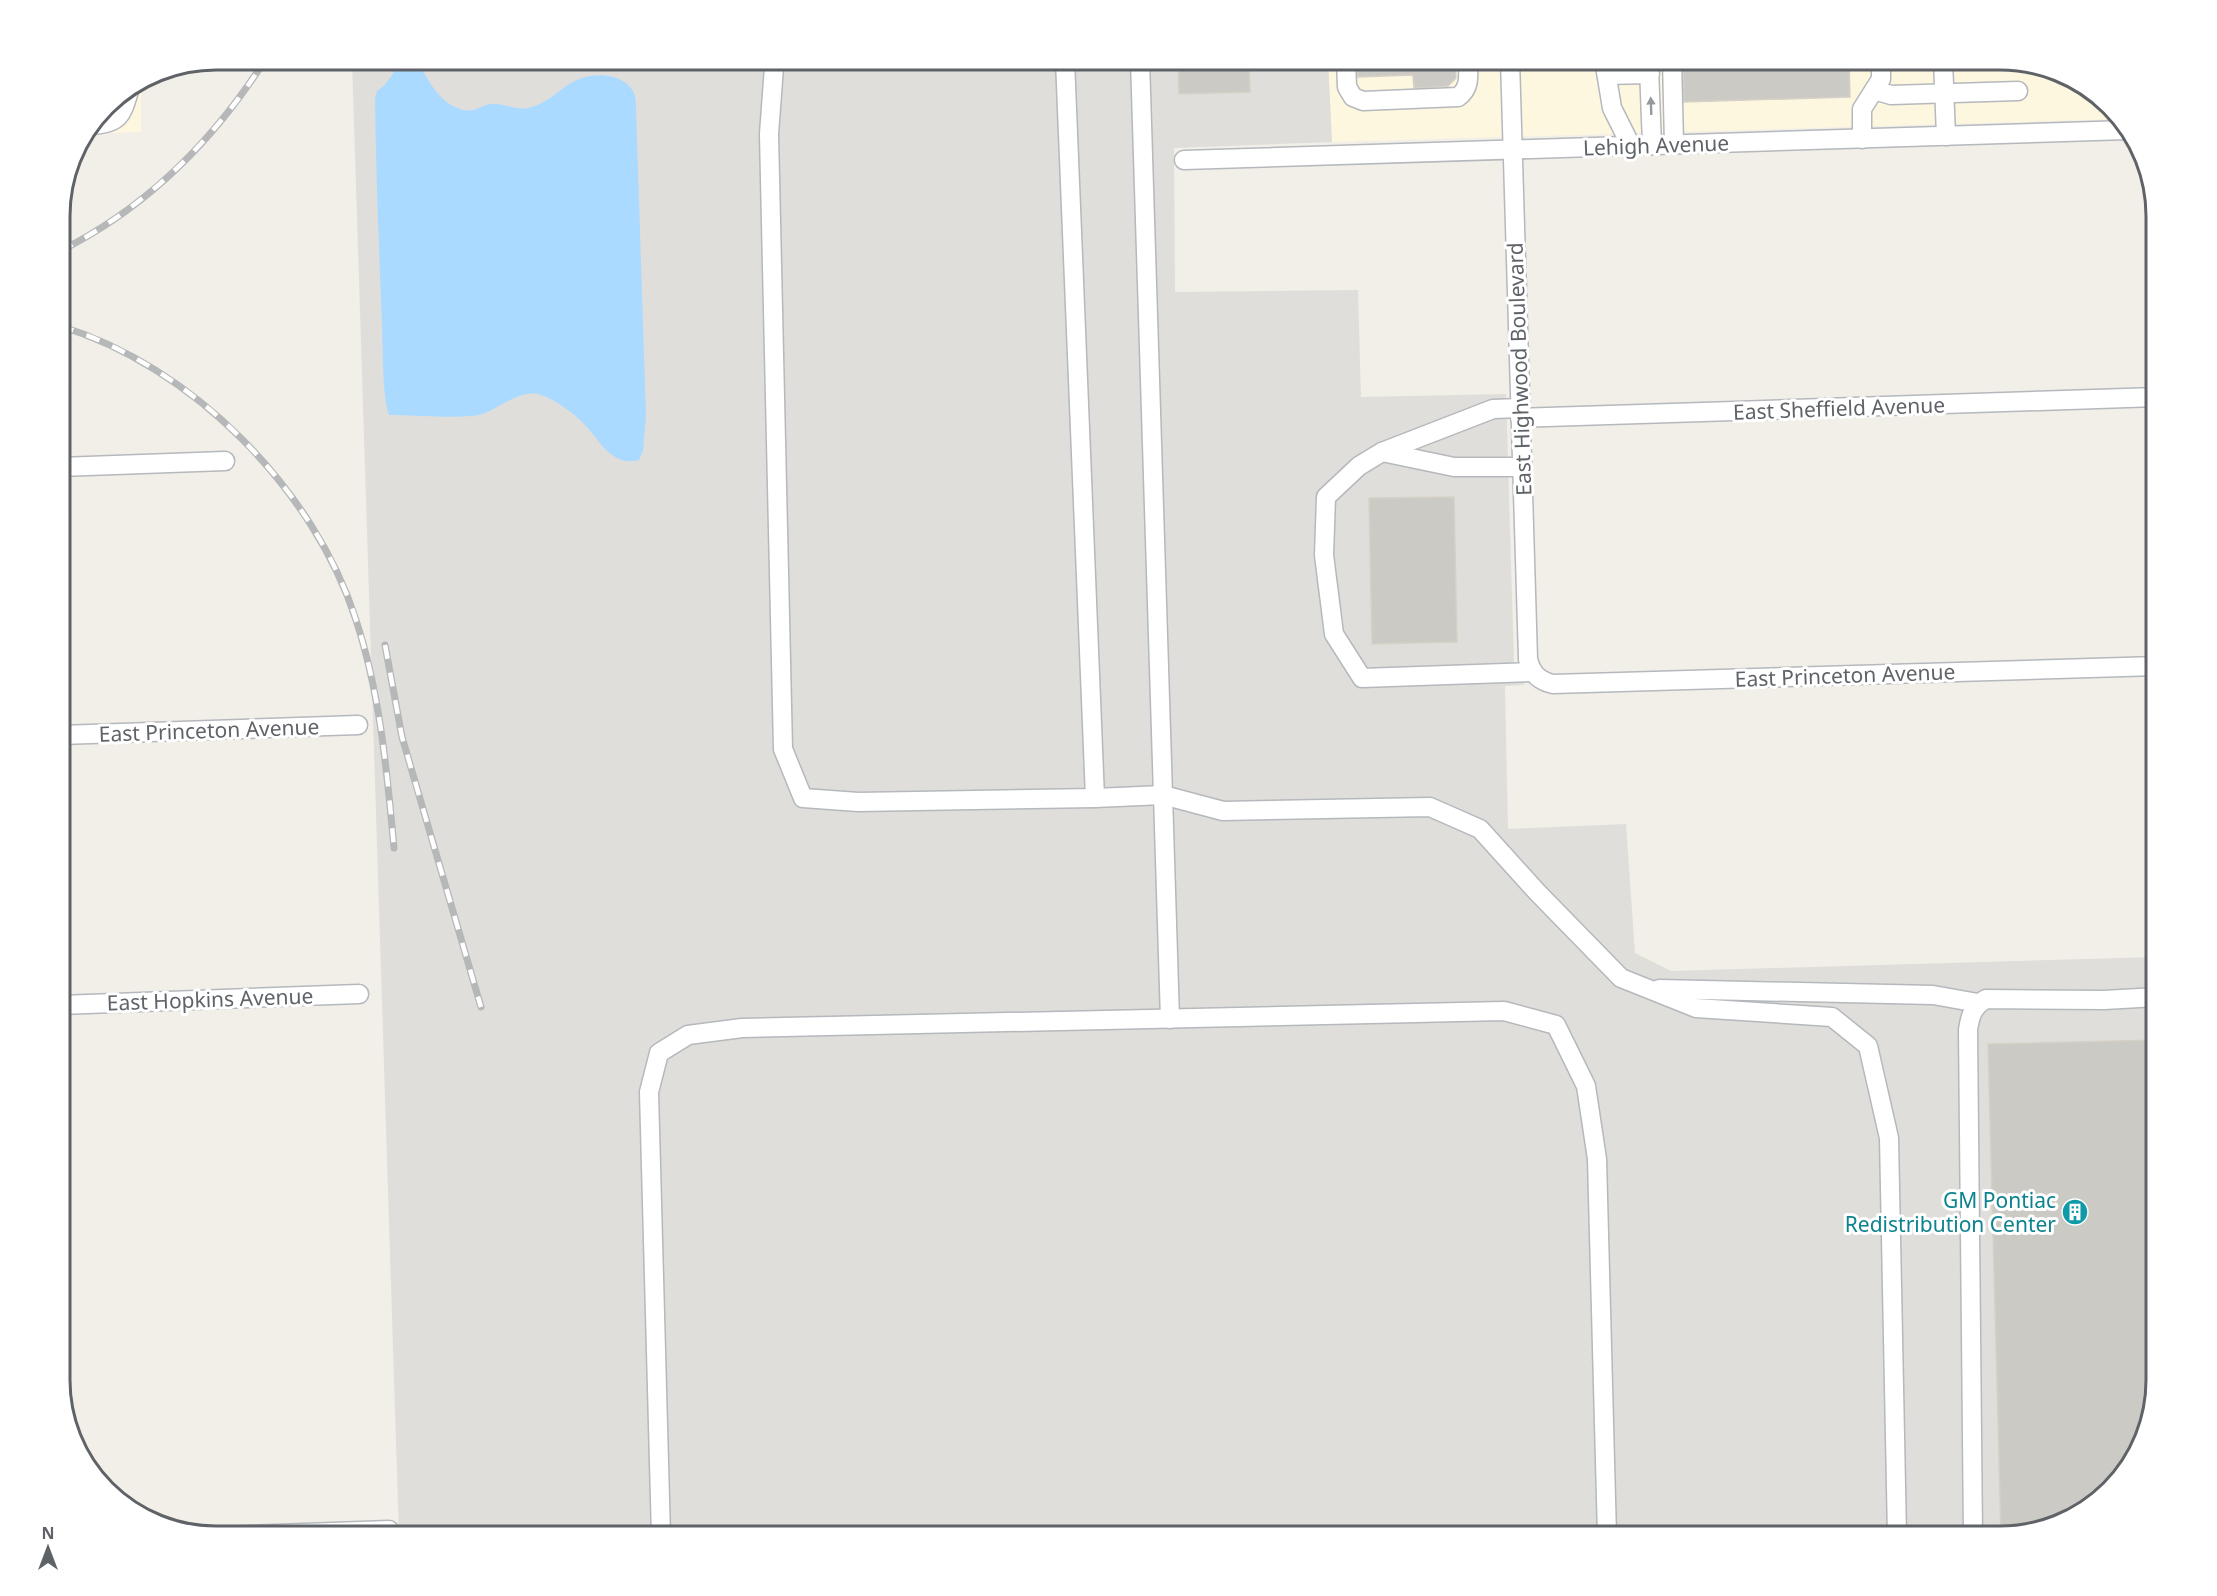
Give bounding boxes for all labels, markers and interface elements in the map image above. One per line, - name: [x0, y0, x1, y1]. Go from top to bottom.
- one-way arrow: [1646, 97, 1655, 116]
- street label: Lehigh Avenue: [1582, 128, 1730, 162]
- street label: East Highwood Boulevard: [1501, 242, 1537, 496]
- street label: East Sheffield Avenue: [1732, 390, 1946, 426]
- street label: East Princeton Avenue: [1734, 657, 1956, 693]
- street label: East Princeton Avenue: [98, 712, 320, 748]
- street label: East Hopkins Avenue: [106, 981, 314, 1017]
- place label: GM Pontiac Redistribution Center: [1845, 1186, 2056, 1238]
- building icon: GM Pontiac Redistribution Center: [2060, 1197, 2090, 1227]
- north arrow: [18, 1518, 78, 1578]
- text: N: [41, 1522, 55, 1544]

